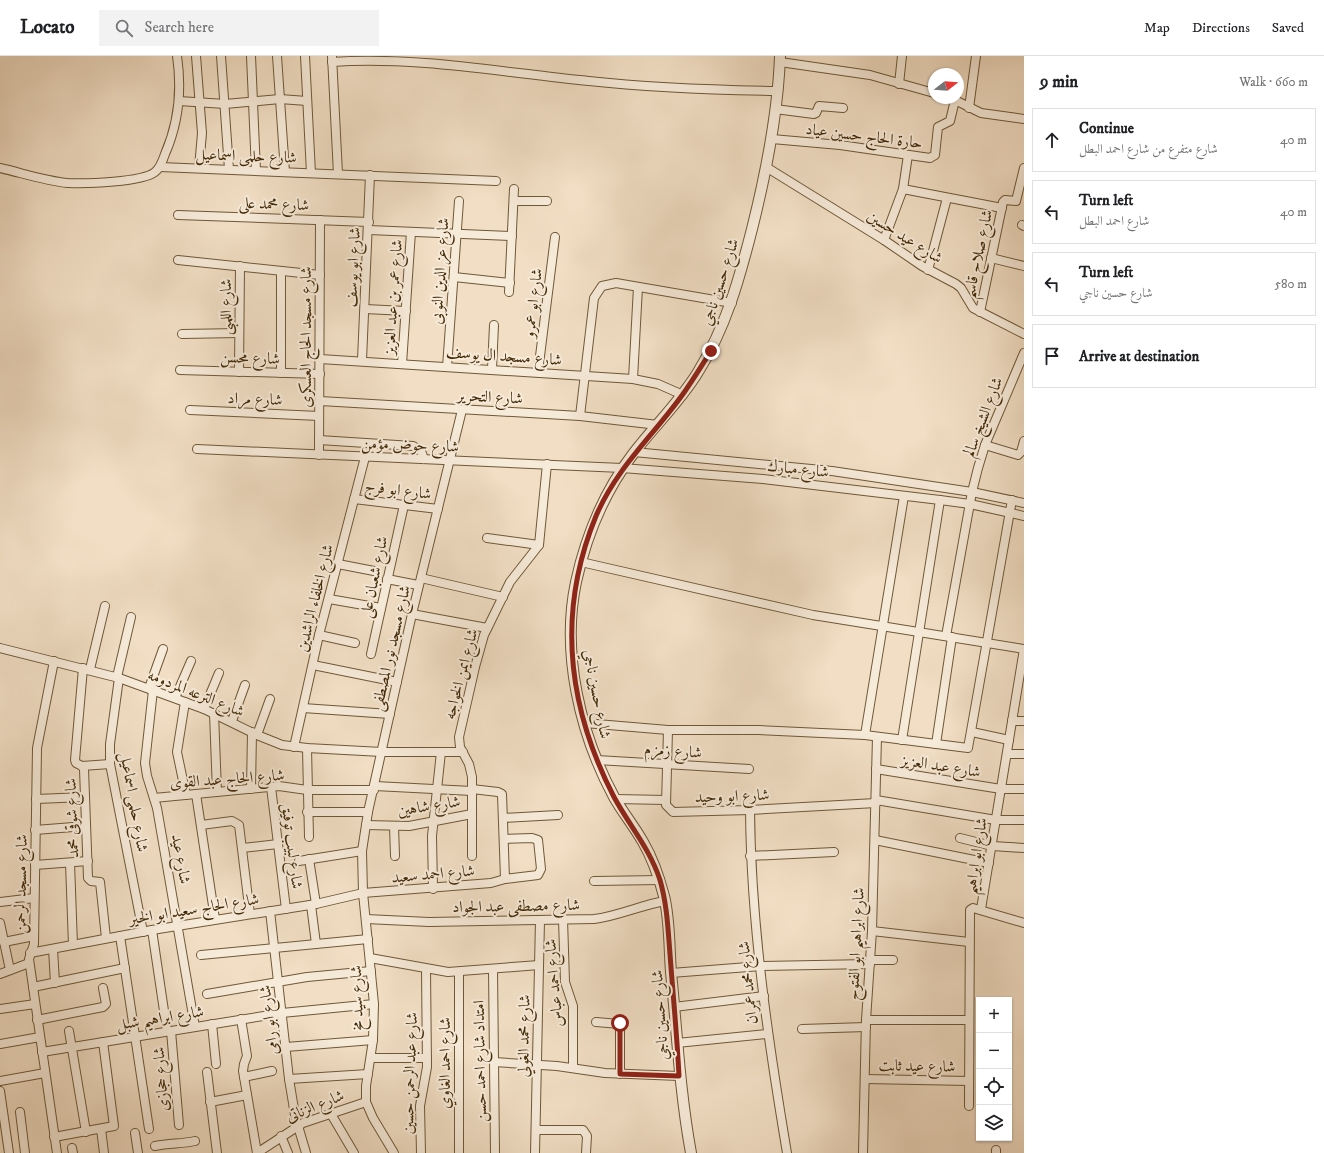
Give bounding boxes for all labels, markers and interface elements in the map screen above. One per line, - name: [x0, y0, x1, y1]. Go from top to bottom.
- search box: [99, 10, 379, 46]
- text: Locato: [20, 16, 75, 39]
- icon: search: [113, 17, 135, 39]
- text: Search here: [145, 18, 214, 37]
- text: Map: [1144, 19, 1170, 37]
- text: Directions: [1192, 19, 1250, 37]
- text: Saved: [1272, 19, 1304, 37]
- north arrow: [928, 68, 964, 104]
- text: 9 min: [1040, 71, 1078, 93]
- text: Walk · 660 m: [1239, 74, 1308, 90]
- street label: حارة الحاج حسين عياد: [804, 119, 924, 157]
- text: Continue: [1079, 119, 1134, 138]
- icon: ahead: [1041, 129, 1063, 151]
- text: 40 m: [1280, 132, 1307, 148]
- text: شارع متفرع من شارع احمد البطل: [1079, 141, 1218, 157]
- street label: شارع حلمى اسماعيل: [195, 144, 297, 171]
- text: Turn left: [1079, 191, 1133, 210]
- street label: شارع محمد على: [238, 193, 310, 218]
- icon: left: [1041, 201, 1063, 223]
- text: 40 m: [1280, 204, 1307, 220]
- street label: شارع عيد حسين: [862, 206, 947, 271]
- street label: شارع صلاح قاسم: [959, 208, 1003, 302]
- text: شارع احمد البطل: [1079, 213, 1149, 229]
- street label: شارع عز الدين النوبى: [426, 217, 457, 325]
- street label: شارع ابو يوسف: [341, 226, 368, 308]
- street label: شارع حسين ناجي: [696, 236, 746, 329]
- street label: شارع عمر بن عبد العزيز: [379, 239, 410, 358]
- text: Turn left: [1079, 263, 1133, 282]
- street label: شارع مسجد الحاج العسكرى: [296, 266, 320, 408]
- street label: شارع ابو عمرو: [519, 267, 550, 341]
- icon: left: [1041, 273, 1063, 295]
- text: 580 m: [1275, 276, 1307, 292]
- street label: شارع اللمبى: [216, 279, 239, 335]
- text: شارع حسين ناجي: [1079, 285, 1153, 301]
- street label: شارع مسجد ال يوسف: [445, 342, 563, 373]
- route end: [702, 342, 720, 360]
- icon: arrive: [1041, 345, 1063, 367]
- street label: شارع محسن: [220, 347, 280, 372]
- text: Arrive at destination: [1079, 347, 1199, 366]
- street label: شارع الشيخ سالم: [959, 374, 1011, 461]
- street label: شارع التحرير: [455, 385, 523, 412]
- street label: شارع مراد: [227, 388, 283, 413]
- street label: شارع حوض مؤمن: [361, 433, 459, 460]
- street label: شارع مبارك: [766, 456, 830, 485]
- street label: شارع ابو فرج: [363, 476, 433, 508]
- street label: شارع شعبان على: [356, 534, 395, 620]
- street label: شارع الخلفاء الراشدين: [292, 542, 341, 655]
- street label: شارع مسجد نور المصطفى: [367, 583, 418, 713]
- street label: شارع ايمن الخواجه: [439, 626, 486, 722]
- street label: شارع حسين ناجي: [576, 648, 615, 741]
- street label: شارع الترعه المردومه: [144, 665, 247, 724]
- street label: شارع زمزم: [643, 739, 703, 767]
- street label: شارع حلمى اسماعيل: [112, 750, 153, 854]
- street label: شارع عبد العزيز: [897, 750, 982, 785]
- street label: شارع الحاج عبد القوى: [169, 765, 285, 797]
- street label: شارع شوقى محمد: [61, 778, 86, 858]
- street label: شارع ابو وحيد: [694, 785, 770, 810]
- street label: شارع شاهين: [396, 791, 462, 824]
- street label: شارع لبيب توفيق: [274, 802, 307, 890]
- street label: شارع ابو ابراهيم: [960, 816, 998, 897]
- street label: شارع عيد: [164, 833, 195, 886]
- street label: شارع مسجد الرحمن: [10, 834, 35, 934]
- street label: شارع احمد سعيد: [390, 860, 476, 891]
- street label: شارع ابراهيم ابو الفتوح: [843, 887, 875, 1001]
- street label: شارع الحاج سعيد ابو الخير: [125, 889, 261, 933]
- street label: شارع مصطفى عبد الجواد: [452, 895, 580, 920]
- street label: شارع احمد عباس: [540, 938, 571, 1028]
- street label: شارع محمد عمران: [734, 940, 765, 1025]
- street label: شارع سيد مخ: [346, 965, 371, 1031]
- street label: شارع حسين ناجي: [647, 969, 676, 1061]
- street label: شارع ابو رامى: [255, 984, 286, 1056]
- street label: شارع محمد الغولي: [513, 994, 538, 1078]
- map controls: [976, 997, 1012, 1141]
- button: +: [976, 997, 1012, 1033]
- street label: امتداد شارع احمد حسن: [469, 1000, 494, 1122]
- street label: شارع ابراهيم شبل: [115, 1001, 206, 1041]
- street label: شارع عبد الرحمن حسين: [398, 1012, 425, 1134]
- route start: [611, 1014, 629, 1032]
- street label: شارع احمد الغاوي: [435, 1017, 458, 1109]
- button: −: [976, 1033, 1012, 1069]
- street label: شارع حجازى: [149, 1046, 176, 1112]
- street label: شارع عيد ثابت: [878, 1055, 956, 1080]
- button: locate: [976, 1069, 1012, 1105]
- street label: شارع الزناتى: [283, 1085, 348, 1130]
- button: layers: [976, 1105, 1012, 1141]

